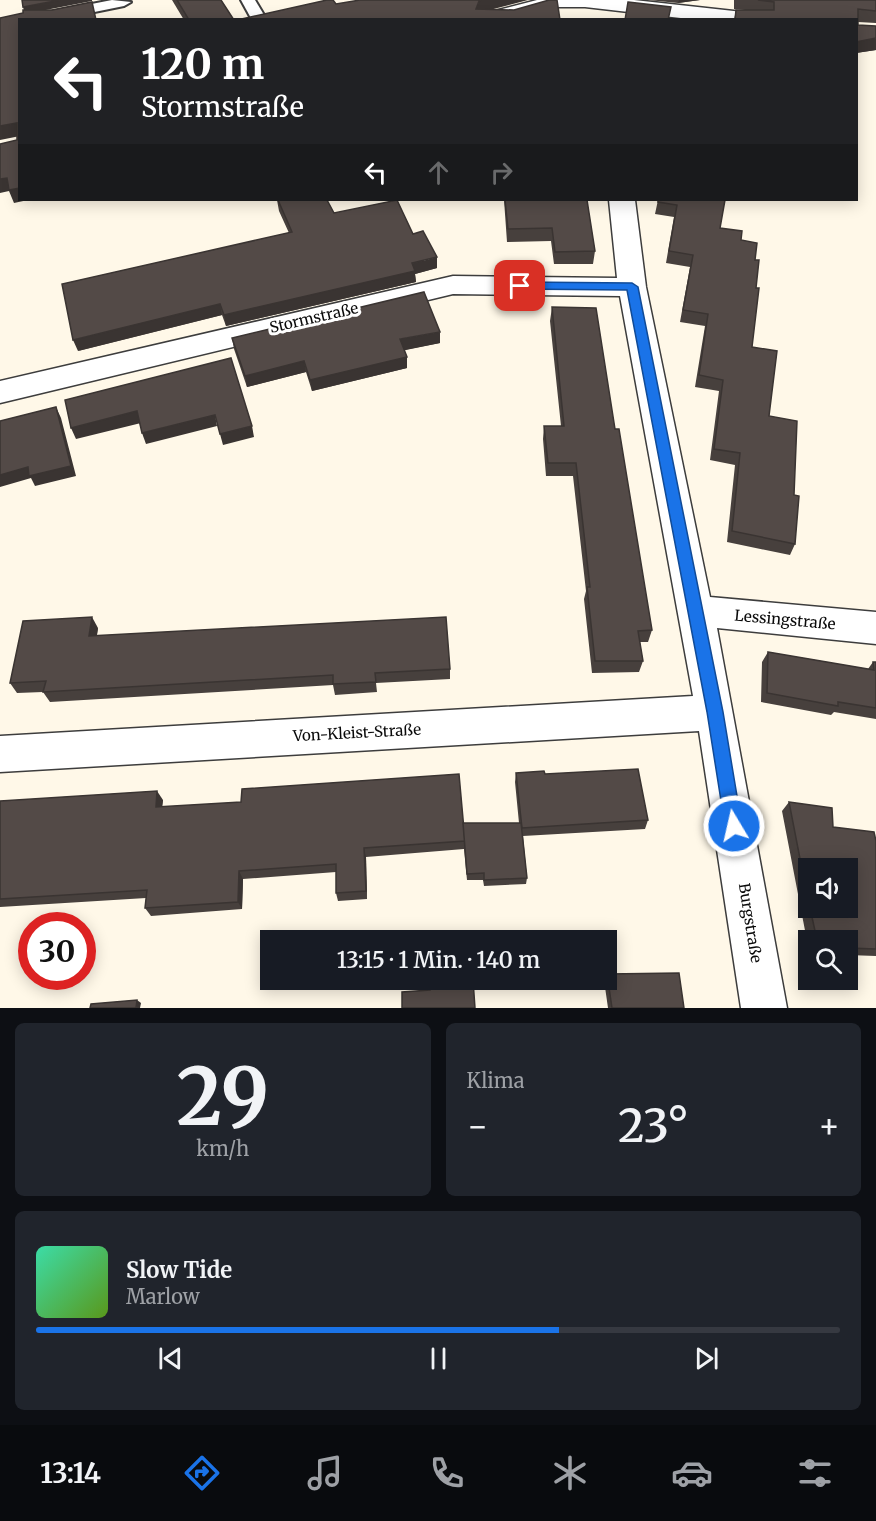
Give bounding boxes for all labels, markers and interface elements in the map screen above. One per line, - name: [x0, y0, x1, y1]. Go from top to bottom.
- text: 120 m: [141, 38, 264, 90]
- icon: left: [42, 42, 120, 120]
- text: Stormstraße: [141, 90, 304, 124]
- icon: left: [359, 156, 392, 189]
- icon: ahead: [422, 156, 455, 189]
- icon: right: [485, 156, 518, 189]
- pin: [494, 260, 545, 311]
- icon: arrive: [503, 269, 536, 302]
- street label: Stormstraße: [268, 298, 360, 337]
- street label: Lessingstraße: [734, 606, 837, 633]
- street label: Von-Kleist-Straße: [291, 720, 422, 745]
- position arrow: [702, 794, 766, 858]
- map controls: [798, 858, 858, 990]
- button: sound: [798, 858, 858, 918]
- street label: Burgstraße: [735, 882, 766, 964]
- speed limit sign: 30: [18, 912, 96, 990]
- button: search: [798, 930, 858, 990]
- text: 13:15 · 1 Min. · 140 m: [337, 946, 540, 974]
- text: 29: [176, 1048, 269, 1146]
- text: Klima: [467, 1068, 524, 1093]
- text: 23°: [618, 1098, 689, 1154]
- text: −: [467, 1106, 489, 1147]
- text: +: [818, 1106, 840, 1147]
- text: km/h: [196, 1136, 249, 1161]
- text: Slow Tide: [126, 1256, 232, 1284]
- text: Marlow: [126, 1284, 200, 1309]
- icon: previous: [154, 1342, 187, 1375]
- icon: pause: [422, 1342, 455, 1375]
- icon: next: [690, 1342, 723, 1375]
- icon: directions: [181, 1452, 223, 1494]
- icon: music: [304, 1452, 346, 1494]
- icon: phone: [426, 1452, 468, 1494]
- icon: climate: [549, 1452, 591, 1494]
- icon: car: [671, 1452, 713, 1494]
- icon: filters: [794, 1452, 836, 1494]
- text: 13:14: [40, 1456, 101, 1490]

